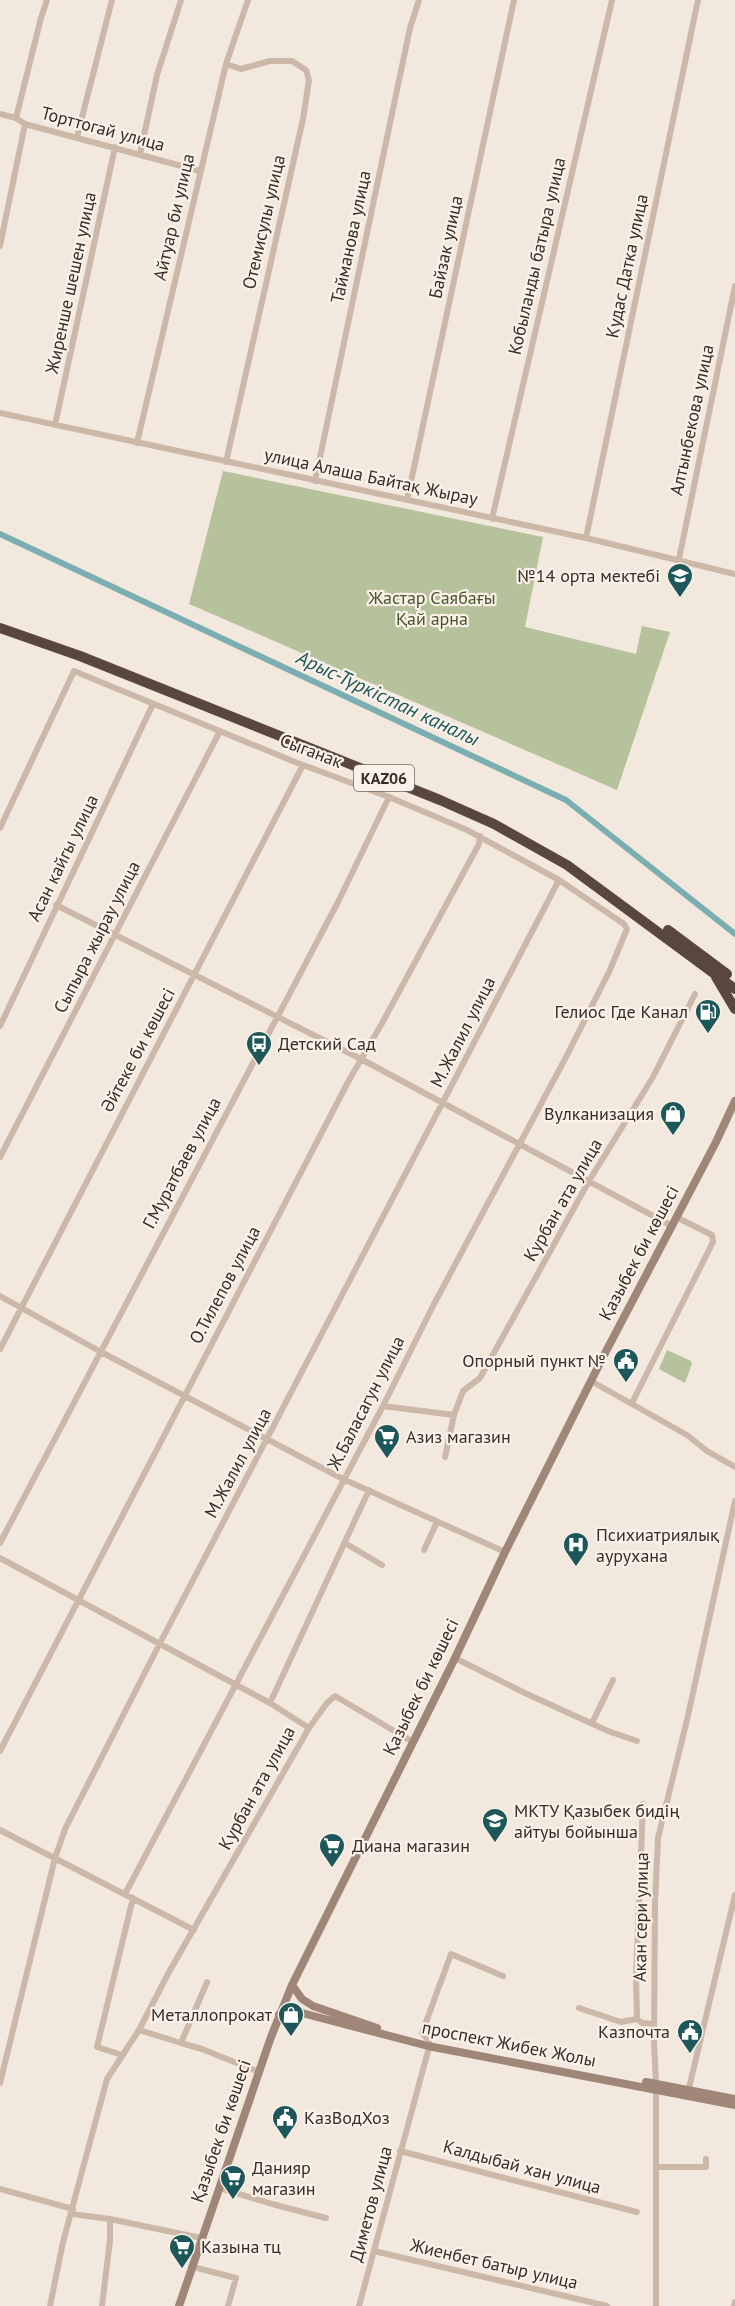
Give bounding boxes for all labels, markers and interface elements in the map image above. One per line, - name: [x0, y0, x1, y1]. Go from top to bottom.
- street label: Торттогай улица: [39, 101, 168, 156]
- street label: Айтуар би улица: [148, 151, 199, 283]
- street label: Отемисулы улица: [237, 152, 290, 291]
- street label: Кобыланды батыра улица: [503, 155, 570, 357]
- street label: Тайманова улица: [325, 168, 376, 305]
- street label: Жиренше шешен улица: [40, 190, 101, 377]
- street label: Кудас Датка улица: [600, 192, 653, 340]
- street label: Байзак улица: [423, 193, 468, 301]
- street label: Алтынбекова улица: [664, 342, 719, 497]
- street label: улица Алаша Байтақ Жырау: [262, 443, 480, 510]
- school or university icon: №14 орта мектебі: [665, 561, 695, 599]
- place label: №14 орта мектебі: [517, 564, 660, 587]
- park label: Жастар Саябағы Қай арна: [367, 586, 496, 630]
- water label: Арыс-Түркістан каналы: [291, 644, 484, 752]
- street label: Сыганак: [277, 728, 346, 773]
- road number: KАZ06: [354, 765, 414, 791]
- street label: Асан кайгы улица: [22, 791, 103, 925]
- street label: Сыпыра жырау улица: [48, 857, 145, 1017]
- street label: М.Жалил улица: [425, 973, 500, 1091]
- street label: Әйтеке би көшесі: [95, 984, 180, 1116]
- fuel station icon: Гелиос Где Канал: [693, 997, 723, 1035]
- place label: Гелиос Где Канал: [554, 1000, 688, 1023]
- bus stop icon: Детский Сад: [244, 1029, 274, 1067]
- place label: Детский Сад: [278, 1032, 376, 1055]
- street label: Г.Муратбаев улица: [137, 1093, 226, 1232]
- shop icon: Вулканизация: [658, 1099, 688, 1137]
- place label: Вулканизация: [544, 1102, 654, 1125]
- street label: Курбан ата улица: [518, 1134, 607, 1265]
- street label: Қазыбек би көшесі: [593, 1181, 684, 1324]
- street label: О.Тилепов улица: [184, 1222, 265, 1348]
- street label: Ж.Баласагун улица: [321, 1332, 409, 1475]
- public building icon: Опорный пункт №: [611, 1346, 641, 1384]
- place label: Опорный пункт №: [462, 1349, 606, 1372]
- street label: М.Жалил улица: [199, 1404, 276, 1522]
- supermarket icon: Азиз магазин: [372, 1422, 402, 1460]
- place label: Азиз магазин: [406, 1425, 511, 1448]
- place label: Психиатриялық аурухана: [596, 1523, 719, 1567]
- hospital icon: Психиатриялық аурухана: [561, 1530, 591, 1568]
- street label: Қазыбек би көшесі: [377, 1615, 464, 1759]
- street label: Курбан ата улица: [213, 1722, 300, 1854]
- place label: МКТУ Қазыбек бидің айтуы бойынша: [514, 1799, 679, 1843]
- school or university icon: МКТУ Қазыбек бидің айтуы бойынша: [480, 1806, 510, 1844]
- supermarket icon: Диана магазин: [317, 1831, 347, 1869]
- place label: Диана магазин: [352, 1834, 470, 1857]
- street label: Акан сери улица: [628, 1852, 653, 1982]
- shop icon: Металлопрокат: [276, 2000, 306, 2038]
- place label: Металлопрокат: [151, 2003, 273, 2026]
- street label: проспект Жибек Жолы: [420, 2015, 598, 2072]
- public building icon: Казпочта: [675, 2017, 705, 2055]
- place label: Казпочта: [598, 2020, 670, 2043]
- street label: Қазыбек би көшесі: [185, 2056, 256, 2205]
- public building icon: КазВодХоз: [270, 2103, 300, 2141]
- place label: КазВодХоз: [304, 2106, 390, 2129]
- street label: Калдыбай хан улица: [441, 2134, 604, 2199]
- street label: Диметов улица: [344, 2144, 397, 2264]
- place label: Данияр магазин: [252, 2156, 316, 2200]
- supermarket icon: Данияр магазин: [218, 2163, 248, 2201]
- supermarket icon: Казына тц: [167, 2232, 197, 2270]
- street label: Жиенбет батыр улица: [407, 2233, 580, 2294]
- place label: Казына тц: [201, 2235, 281, 2258]

